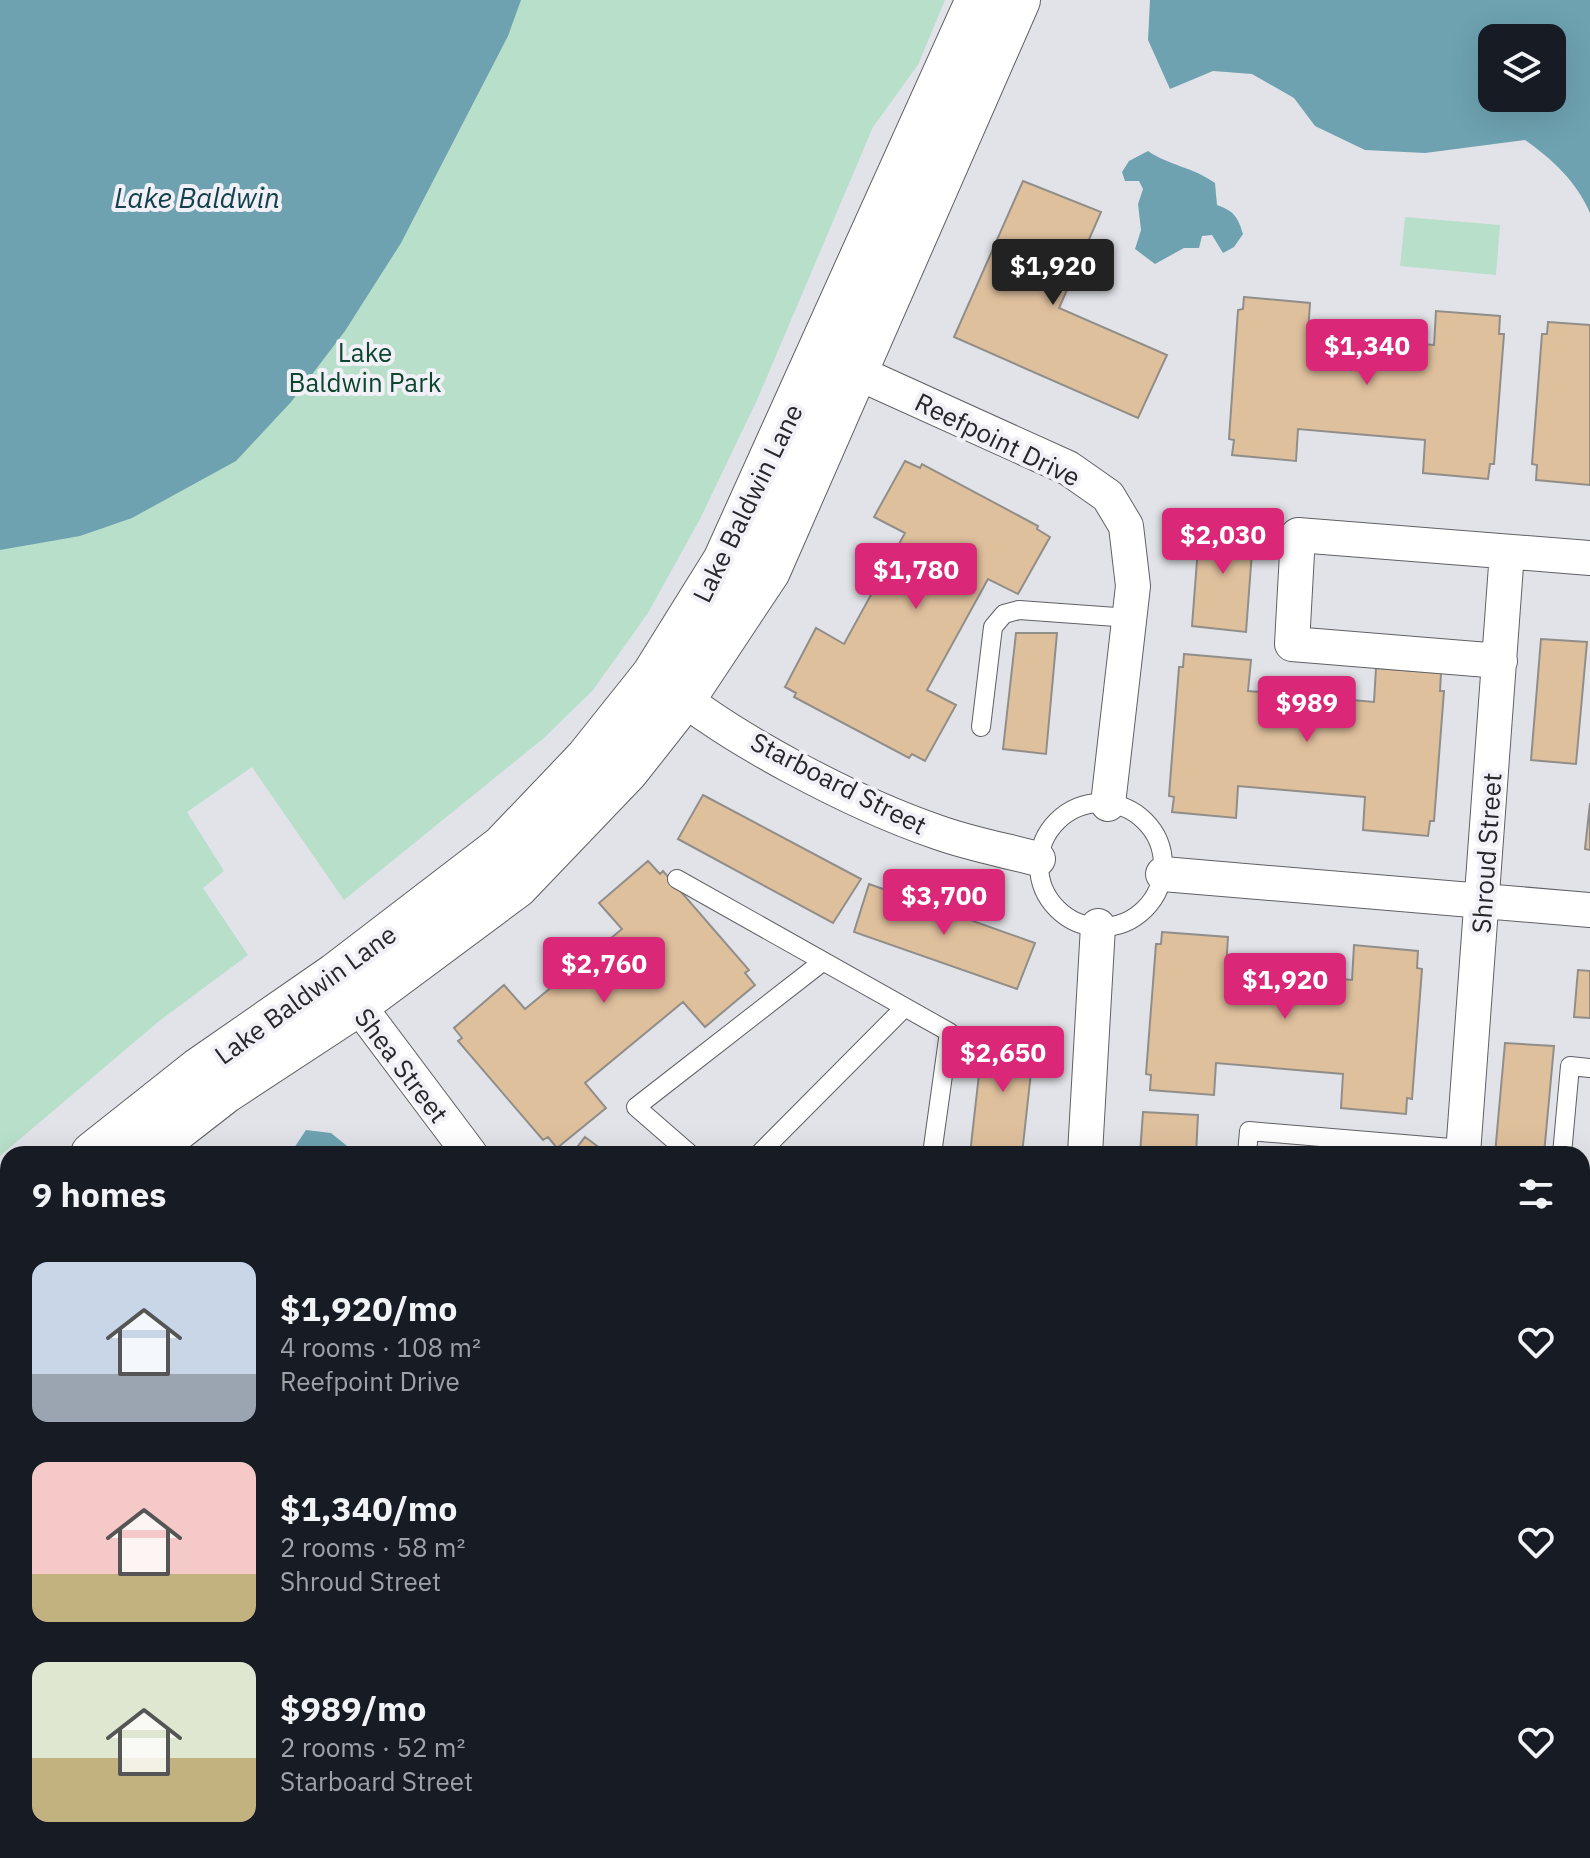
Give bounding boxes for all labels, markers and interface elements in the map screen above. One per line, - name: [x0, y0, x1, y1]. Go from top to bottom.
- map controls: [1478, 24, 1566, 112]
- button: layers: [1478, 24, 1566, 112]
- water label: Lake Baldwin: [114, 179, 280, 216]
- pin: $1,920: [988, 239, 1118, 307]
- text: $1,920: [1010, 248, 1096, 282]
- pin: $1,340: [1302, 319, 1432, 387]
- text: $1,340: [1324, 328, 1410, 362]
- park label: Lake Baldwin Park: [288, 335, 442, 399]
- street label: Reefpoint Drive: [910, 384, 1086, 494]
- street label: Lake Baldwin Lane: [684, 398, 810, 608]
- pin: $2,030: [1158, 508, 1288, 576]
- text: $2,030: [1180, 517, 1266, 551]
- pin: $1,780: [851, 543, 981, 611]
- text: $1,780: [873, 552, 959, 586]
- pin: $989: [1260, 676, 1354, 744]
- text: $989: [1276, 685, 1338, 719]
- street label: Starboard Street: [745, 724, 933, 842]
- street label: Shroud Street: [1463, 771, 1509, 935]
- pin: $3,700: [879, 869, 1009, 937]
- text: $3,700: [901, 878, 987, 912]
- street label: Lake Baldwin Lane: [207, 917, 403, 1071]
- pin: $2,760: [539, 937, 669, 1005]
- text: $2,760: [561, 946, 647, 980]
- pin: $1,920: [1220, 953, 1350, 1021]
- text: $1,920: [1242, 962, 1328, 996]
- street label: Shea Street: [348, 1001, 456, 1129]
- pin: $2,650: [938, 1026, 1068, 1094]
- text: $2,650: [960, 1035, 1046, 1069]
- text: 9 homes: [32, 1172, 167, 1216]
- icon: filters: [1514, 1172, 1558, 1216]
- text: $1,920/mo: [280, 1286, 457, 1330]
- icon: home: [96, 1294, 192, 1390]
- icon: heart: [1514, 1320, 1558, 1364]
- text: 4 rooms · 108 m²: [280, 1330, 481, 1364]
- text: Reefpoint Drive: [280, 1364, 460, 1398]
- text: $1,340/mo: [280, 1486, 457, 1530]
- icon: home: [96, 1494, 192, 1590]
- icon: heart: [1514, 1520, 1558, 1564]
- text: 2 rooms · 58 m²: [280, 1530, 465, 1564]
- text: Shroud Street: [280, 1564, 441, 1598]
- text: $989/mo: [280, 1686, 427, 1730]
- icon: home: [96, 1694, 192, 1790]
- icon: heart: [1514, 1720, 1558, 1764]
- text: 2 rooms · 52 m²: [280, 1730, 465, 1764]
- text: Starboard Street: [280, 1764, 473, 1798]

